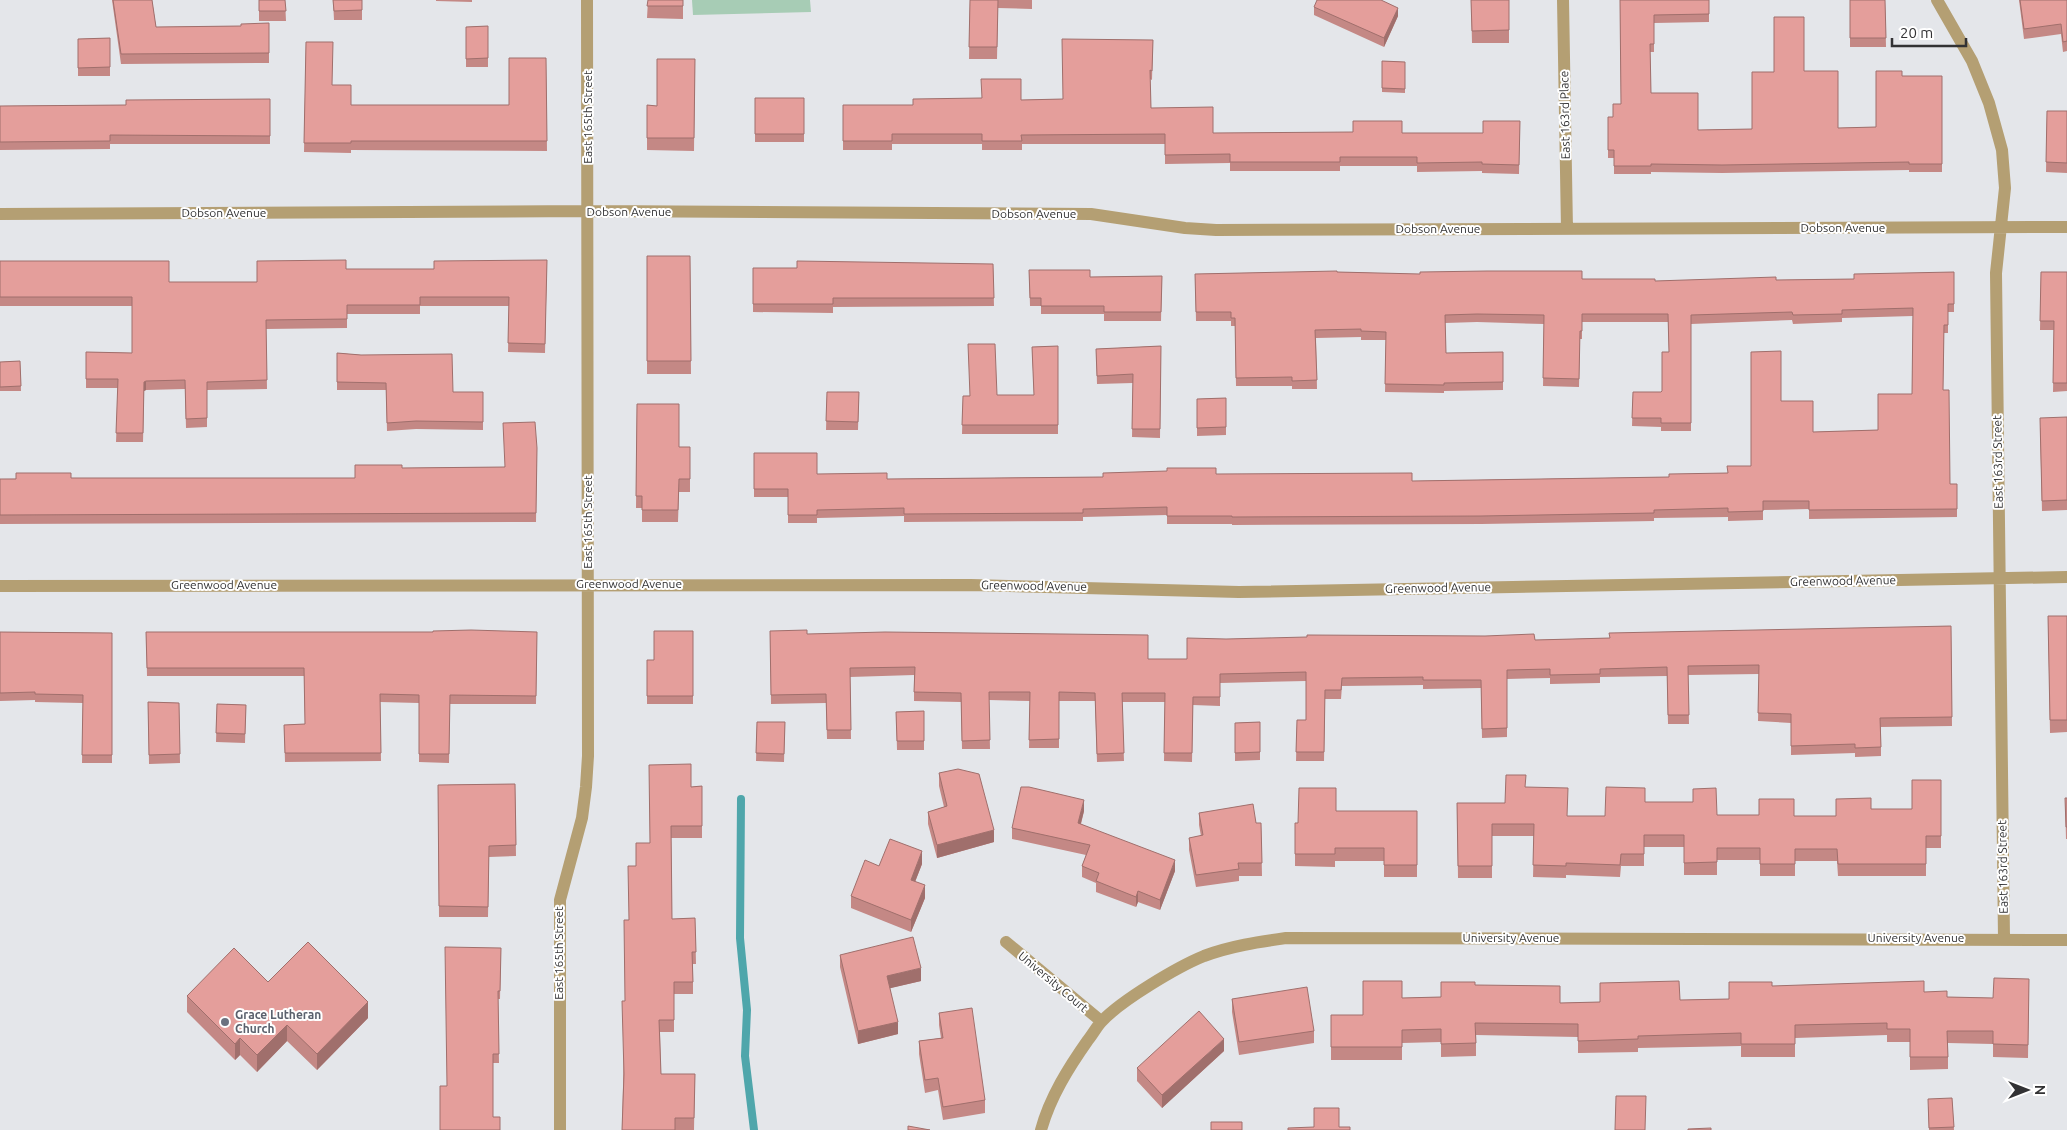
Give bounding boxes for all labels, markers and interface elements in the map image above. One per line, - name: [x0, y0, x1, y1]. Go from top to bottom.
- scale bar: [1892, 15, 1966, 47]
- text: 20 m: [1900, 24, 1933, 41]
- street label: East 165th Street: [581, 70, 594, 164]
- street label: East 163rd Place: [1557, 70, 1572, 160]
- street label: Dobson Avenue: [587, 205, 671, 218]
- street label: Dobson Avenue: [182, 206, 266, 219]
- street label: Dobson Avenue: [992, 207, 1076, 220]
- street label: Dobson Avenue: [1801, 221, 1885, 234]
- street label: Dobson Avenue: [1396, 222, 1480, 235]
- street label: East 163rd Street: [1990, 415, 2005, 509]
- street label: East 165th Street: [581, 475, 594, 569]
- street label: Greenwood Avenue: [1790, 573, 1896, 588]
- street label: Greenwood Avenue: [576, 577, 682, 590]
- street label: Greenwood Avenue: [171, 578, 277, 591]
- street label: Greenwood Avenue: [981, 578, 1087, 593]
- street label: Greenwood Avenue: [1385, 580, 1491, 595]
- street label: East 163rd Street: [1995, 820, 2010, 914]
- street label: East 165th Street: [552, 906, 565, 1000]
- street label: University Avenue: [1463, 931, 1559, 944]
- street label: University Avenue: [1868, 931, 1964, 944]
- street label: University Court: [1016, 949, 1091, 1015]
- place label: Grace Lutheran Church: [235, 1008, 321, 1035]
- marker: Grace Lutheran Church: [219, 1016, 231, 1028]
- north arrow: [2002, 1065, 2052, 1115]
- text: N: [2032, 1085, 2048, 1095]

